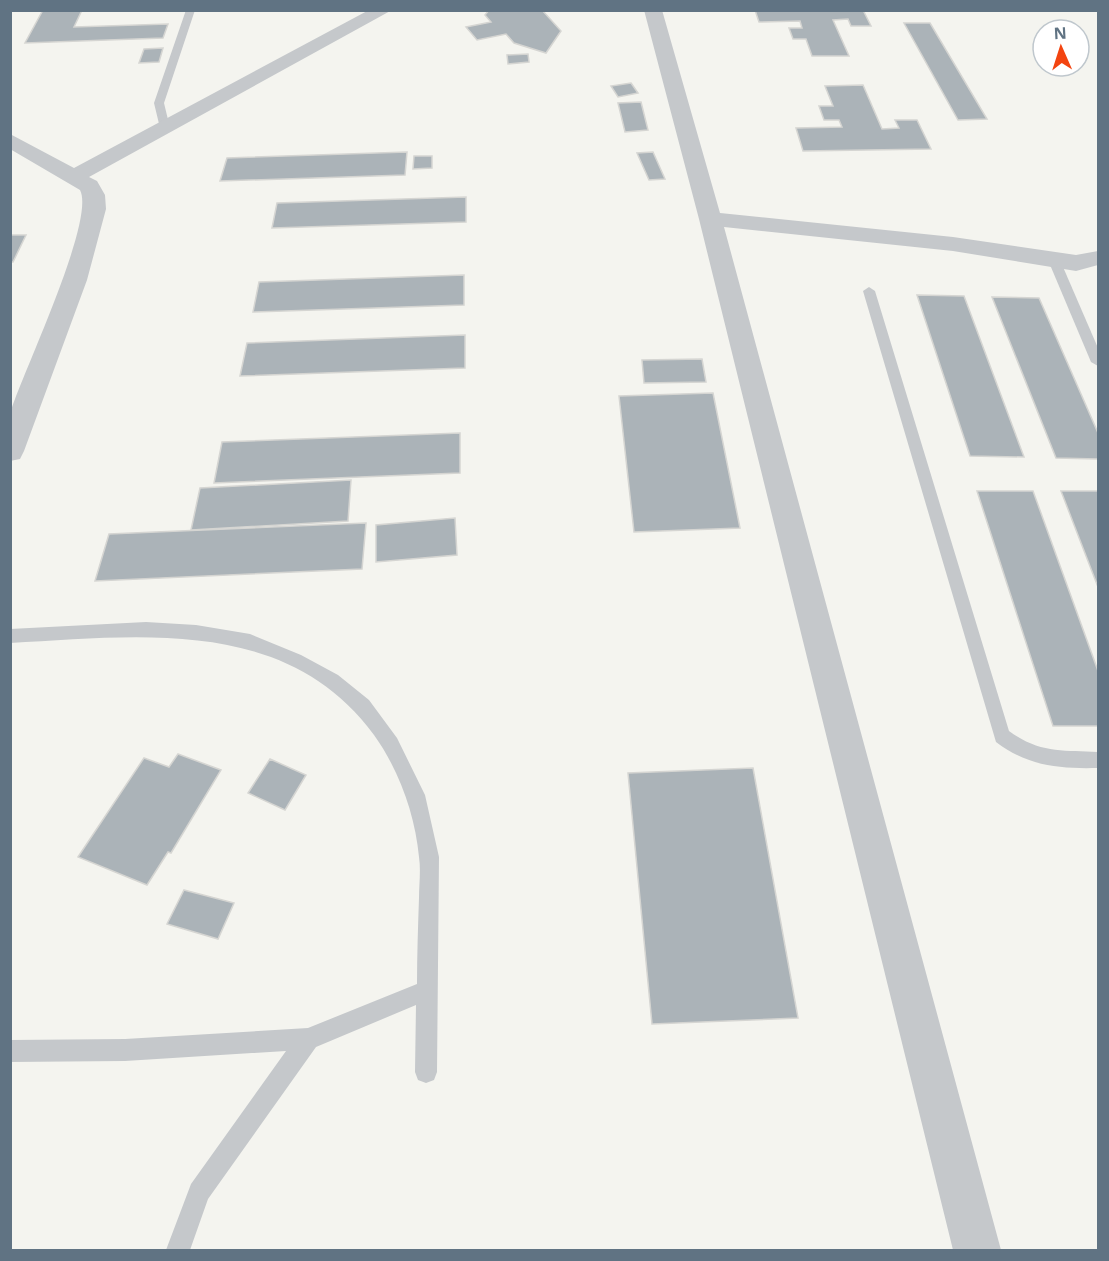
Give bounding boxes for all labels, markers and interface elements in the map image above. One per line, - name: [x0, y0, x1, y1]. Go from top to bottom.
- north arrow: [1031, 18, 1091, 78]
- text: N: [1053, 22, 1067, 44]

